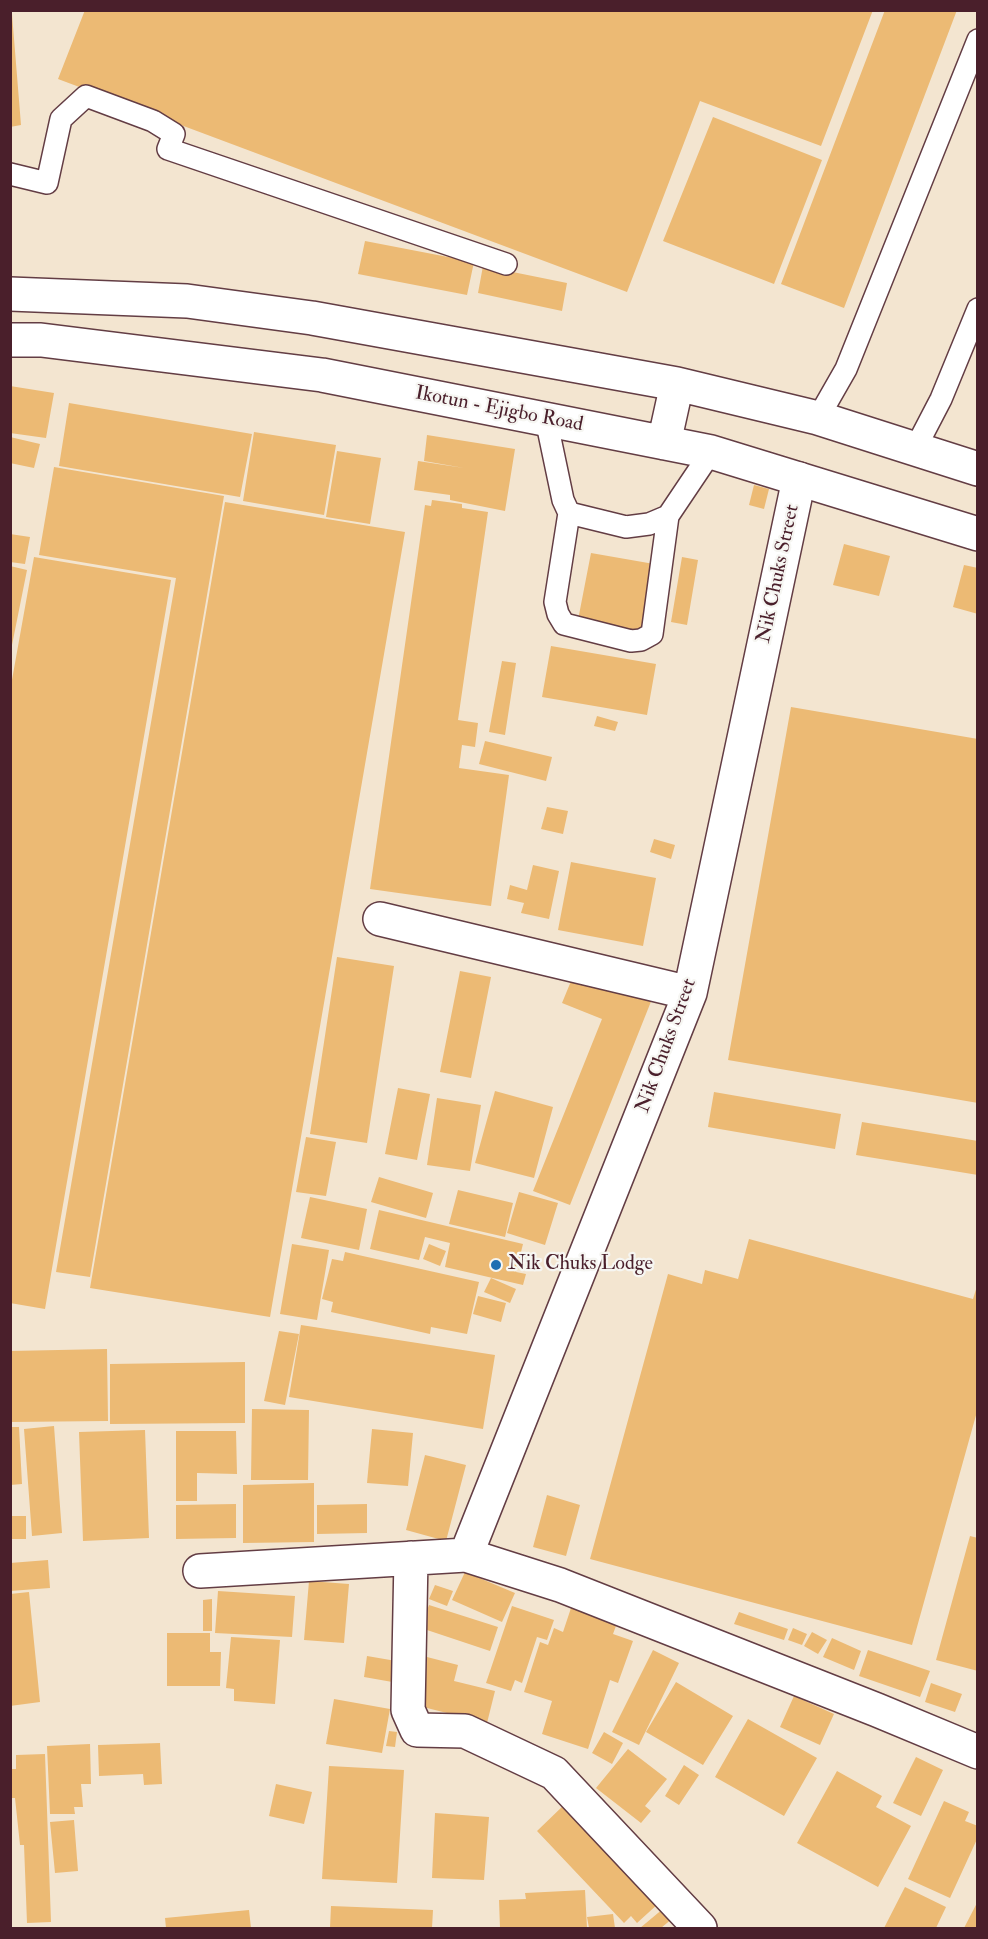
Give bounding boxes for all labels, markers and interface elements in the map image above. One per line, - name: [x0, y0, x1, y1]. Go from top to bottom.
- street label: Ikotun - Ejigbo Road: [413, 382, 585, 438]
- street label: Nik Chuks Street: [753, 503, 805, 645]
- street label: Nik Chuks Street: [632, 976, 702, 1116]
- place label: Nik Chuks Lodge: [508, 1253, 653, 1277]
- marker: Nik Chuks Lodge: [489, 1258, 503, 1272]

